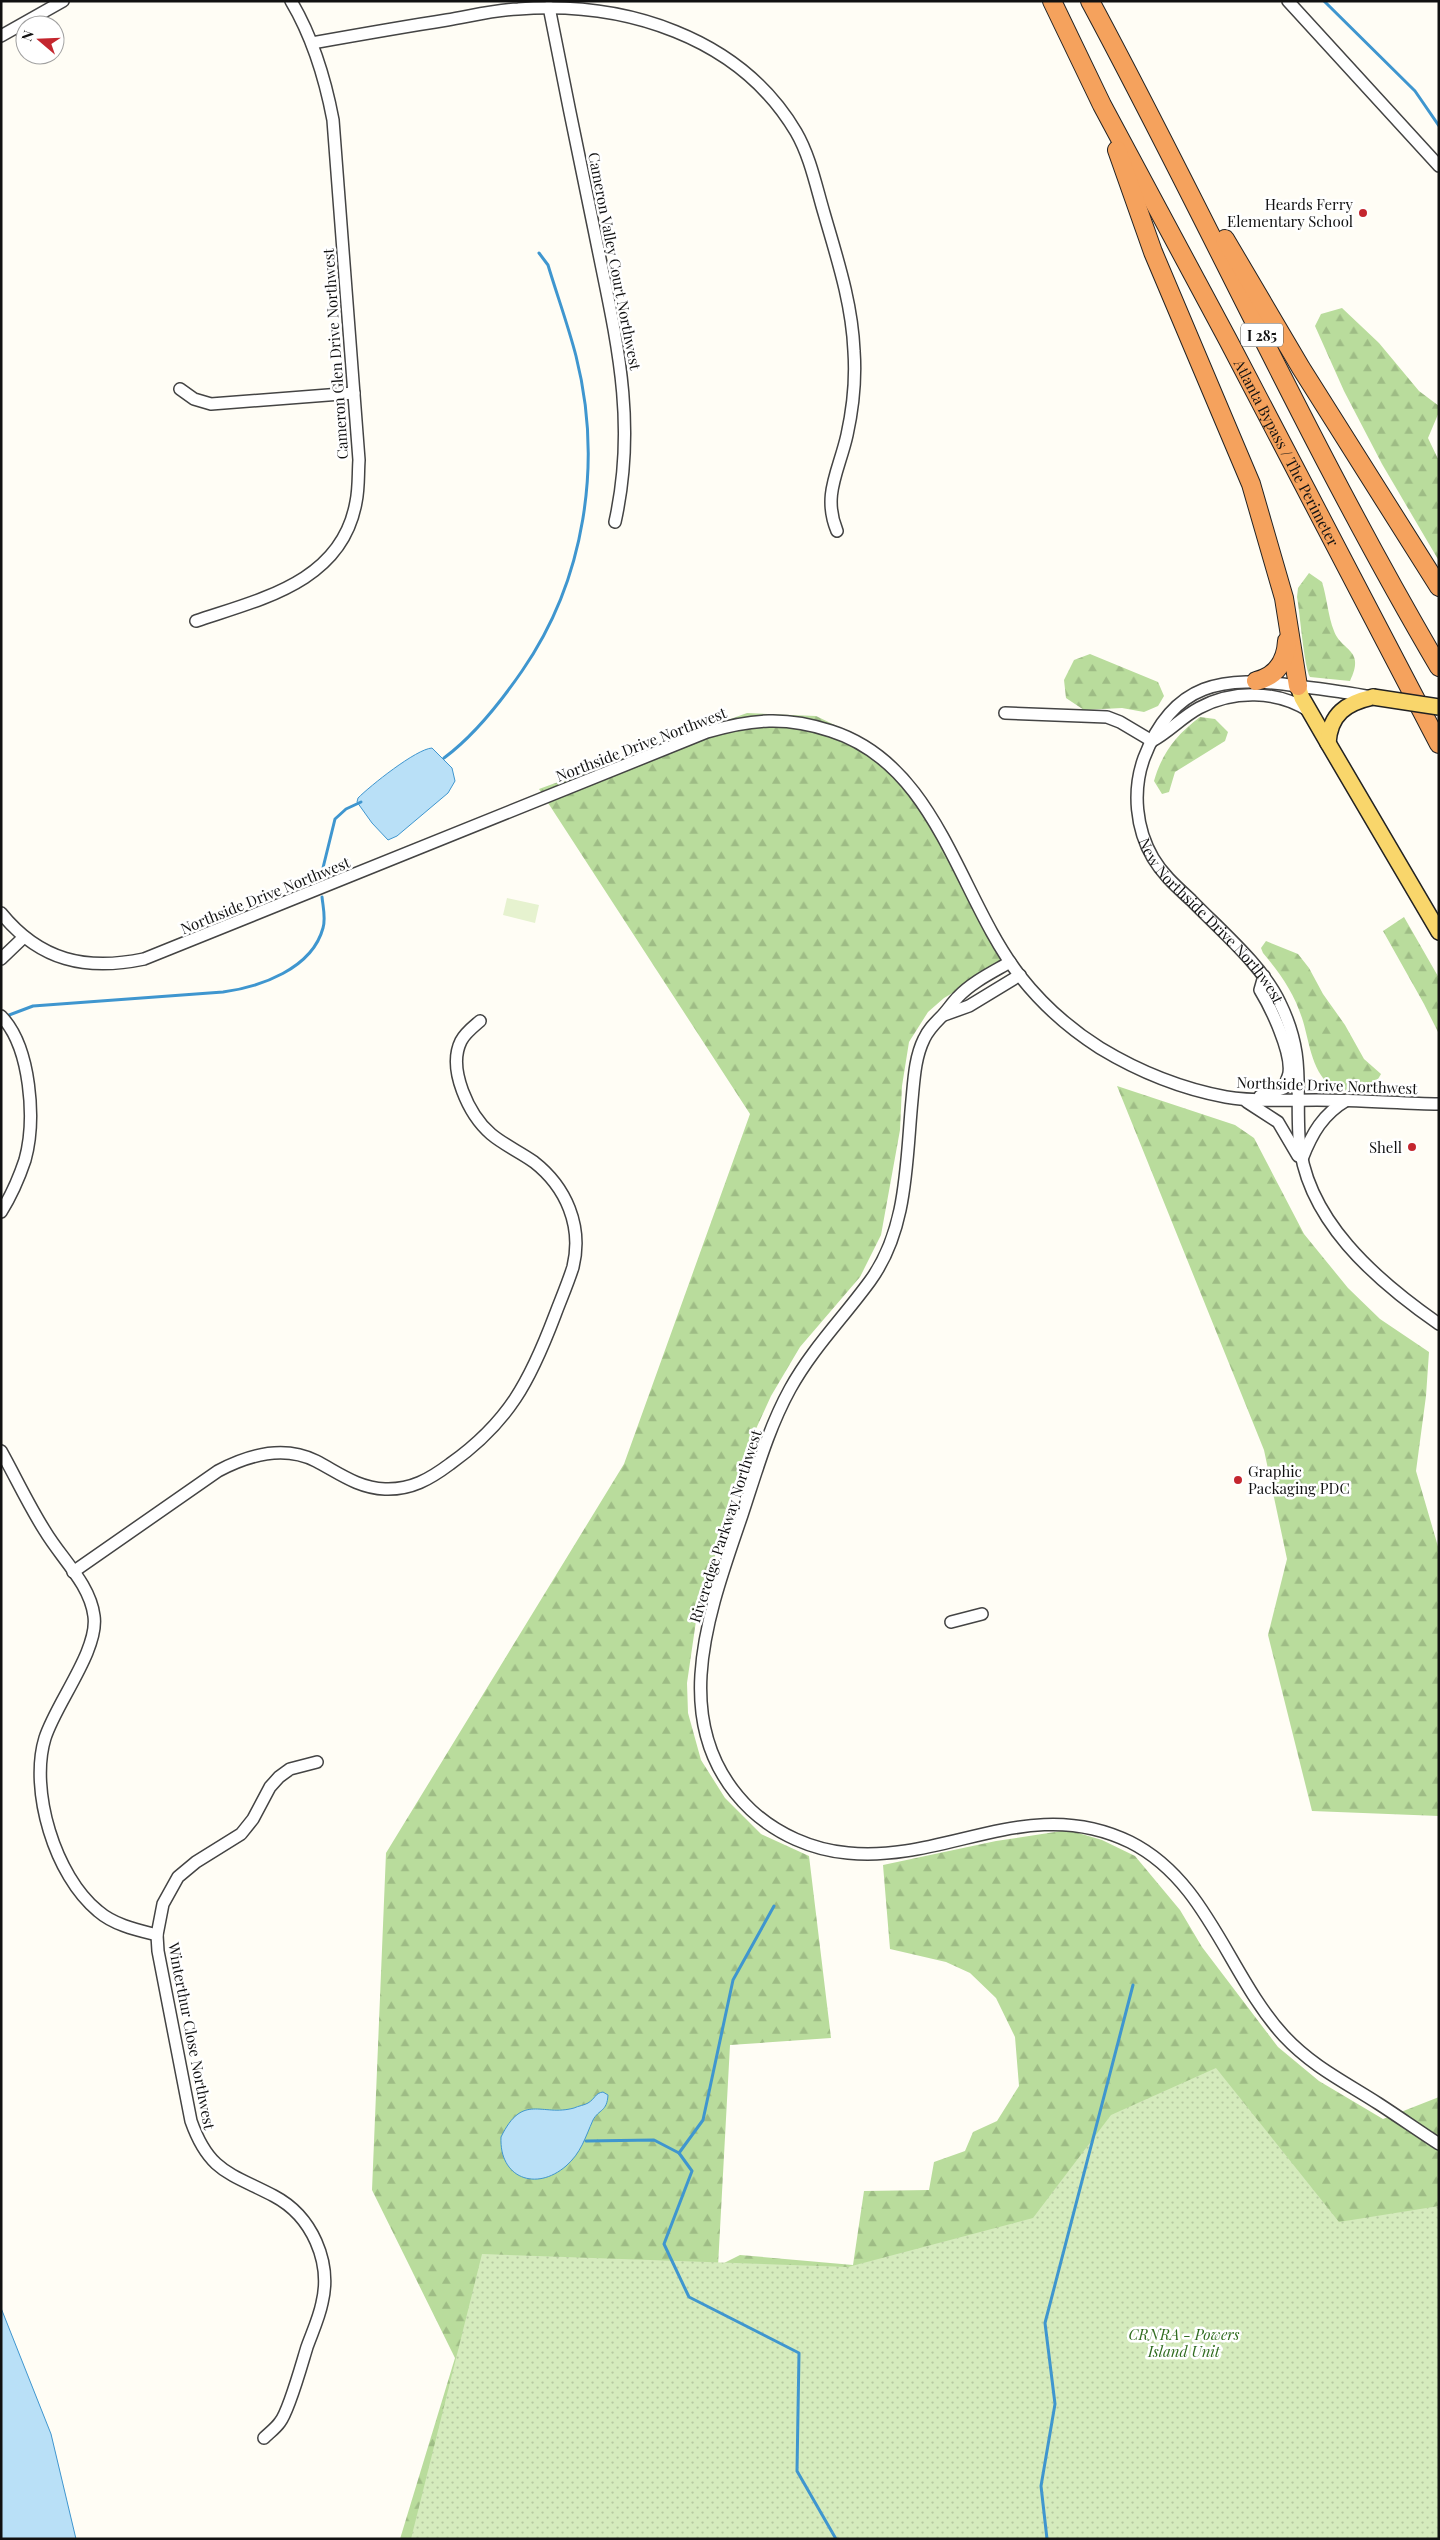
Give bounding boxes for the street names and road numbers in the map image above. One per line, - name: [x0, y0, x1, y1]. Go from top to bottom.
- street label: Cameron Valley Court Northwest: [584, 151, 646, 372]
- street label: Cameron Glen Drive Northwest: [318, 247, 352, 460]
- road number: I 285: [1241, 324, 1283, 346]
- street label: Atlanta Bypass / The Perimeter: [1229, 355, 1344, 550]
- street label: Northside Drive Northwest: [553, 702, 730, 786]
- street label: New Northside Drive Northwest: [1135, 835, 1289, 1007]
- street label: Northside Drive Northwest: [177, 852, 353, 938]
- street label: Northside Drive Northwest: [1236, 1072, 1419, 1098]
- street label: Riveredge Parkway Northwest: [684, 1426, 766, 1625]
- street label: Winterthur Close Northwest: [164, 1940, 220, 2132]

